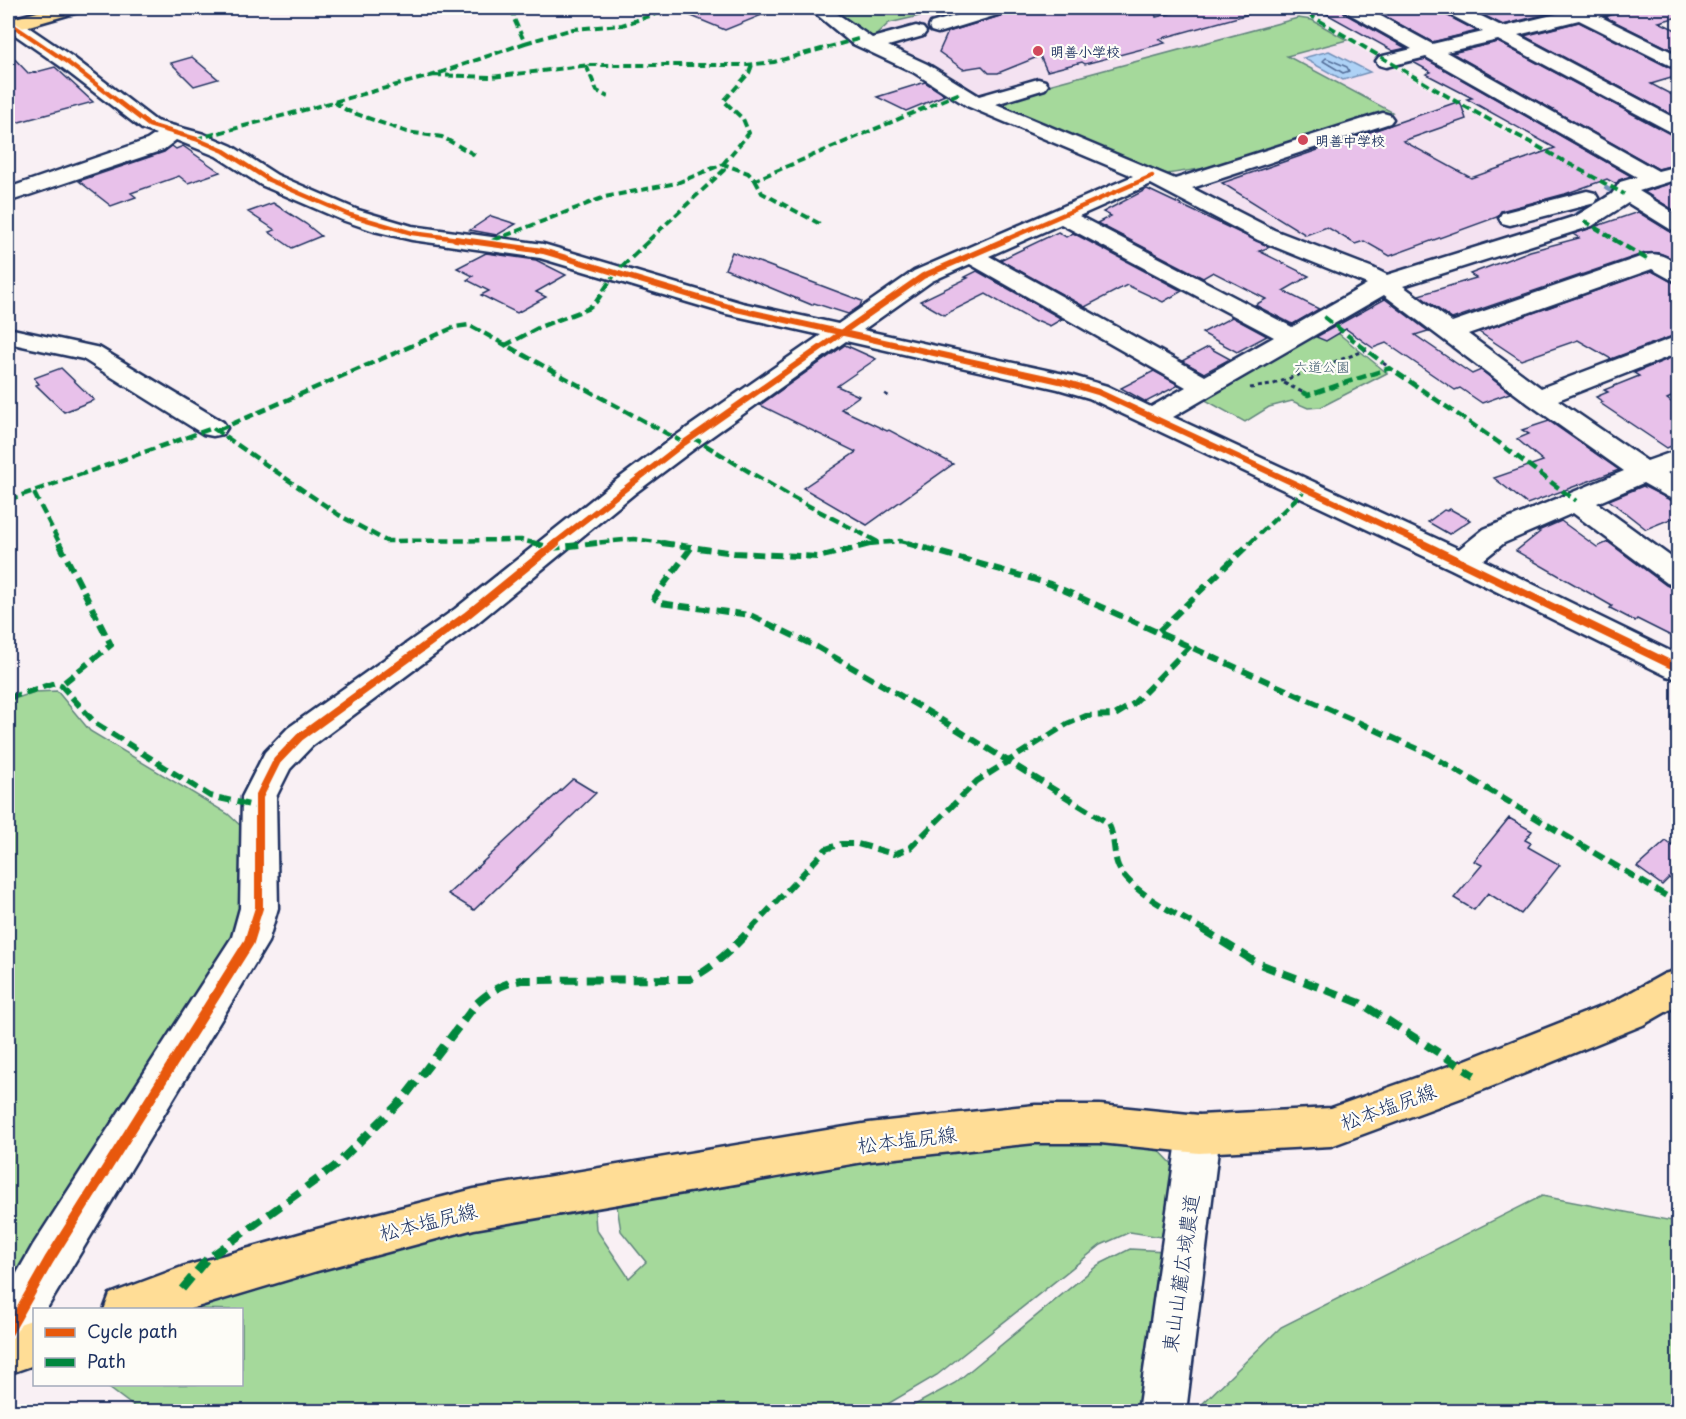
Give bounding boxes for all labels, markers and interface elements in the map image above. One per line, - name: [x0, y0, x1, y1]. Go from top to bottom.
- place label: 明善小学校: [1050, 41, 1120, 62]
- marker: 明善小学校: [1031, 44, 1045, 58]
- place label: 明善中学校: [1315, 130, 1385, 151]
- marker: 明善中学校: [1296, 133, 1310, 147]
- park label: 六道公園: [1294, 356, 1350, 377]
- street label: 松本塩尻線: [1336, 1075, 1440, 1137]
- street label: 松本塩尻線: [856, 1118, 958, 1160]
- street label: 東山山麓広域農道: [1154, 1192, 1206, 1354]
- street label: 松本塩尻線: [376, 1194, 480, 1248]
- legend: [33, 1308, 243, 1386]
- text: Cycle path: [87, 1317, 178, 1344]
- text: Path: [87, 1347, 126, 1374]

